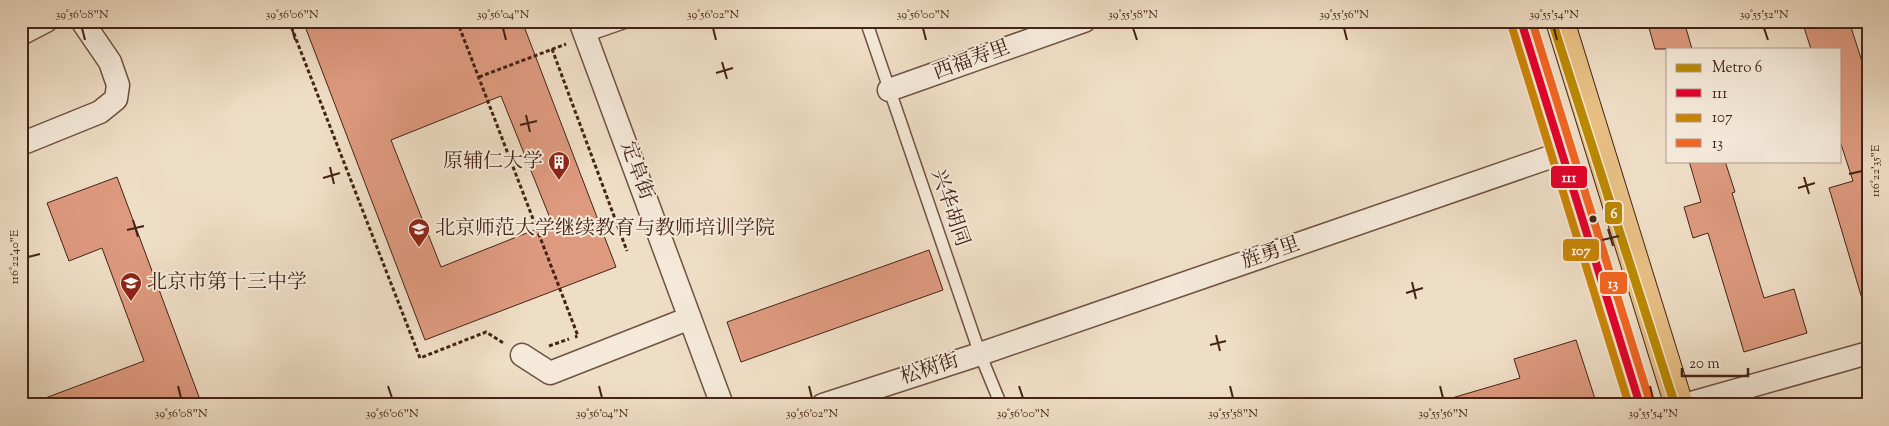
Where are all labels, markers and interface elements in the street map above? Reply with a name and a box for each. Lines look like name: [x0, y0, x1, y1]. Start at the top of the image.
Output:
text: 39°56'08"N: [55, 6, 109, 24]
text: 39°56'06"N: [265, 6, 319, 24]
text: 39°56'04"N: [477, 6, 530, 24]
text: 39°56'02"N: [687, 6, 740, 24]
text: 39°56'00"N: [896, 6, 950, 24]
text: 39°55'58"N: [1108, 6, 1158, 24]
text: 39°55'56"N: [1319, 6, 1369, 24]
text: 39°55'54"N: [1529, 6, 1579, 24]
text: 39°55'52"N: [1739, 6, 1789, 24]
street label: 西福寿里: [929, 34, 1015, 88]
legend: [1666, 48, 1842, 162]
text: Metro 6: [1712, 58, 1762, 79]
text: 111: [1712, 84, 1727, 105]
text: 107: [1712, 108, 1733, 129]
text: 13: [1712, 134, 1723, 155]
street label: 定阜街: [612, 138, 660, 204]
text: 116°22'35"E: [1867, 144, 1885, 197]
place label: 原辅仁大学: [443, 148, 543, 177]
building icon: 原辅仁大学: [547, 150, 571, 181]
street label: 兴华胡同: [922, 165, 976, 251]
line badge: 111: [1550, 165, 1588, 189]
text: 111: [1562, 169, 1576, 189]
line badge: 6: [1604, 201, 1623, 225]
text: 6: [1611, 205, 1618, 225]
unlabelled marker: [1588, 214, 1598, 224]
place label: 北京师范大学继续教育与教师培训学院: [435, 215, 775, 244]
school or university icon: 北京师范大学继续教育与教师培训学院: [407, 217, 431, 248]
text: 116°22'40"E: [6, 229, 24, 284]
street label: 旌勇里: [1238, 231, 1304, 277]
line badge: 107: [1562, 238, 1600, 262]
text: 107: [1571, 242, 1592, 262]
place label: 北京市第十三中学: [147, 269, 307, 298]
school or university icon: 北京市第十三中学: [119, 271, 143, 302]
line badge: 13: [1599, 271, 1628, 295]
text: 13: [1608, 275, 1619, 295]
scale bar: [1682, 346, 1748, 378]
street label: 松树街: [897, 347, 963, 393]
text: 20 m: [1689, 354, 1720, 375]
text: 39°56'08"N: [154, 405, 208, 423]
text: 39°56'06"N: [365, 405, 419, 423]
text: 39°56'04"N: [576, 405, 629, 423]
text: 39°56'02"N: [786, 405, 839, 423]
text: 39°56'00"N: [996, 405, 1050, 423]
text: 39°55'58"N: [1208, 405, 1258, 423]
text: 39°55'56"N: [1418, 405, 1468, 423]
text: 39°55'54"N: [1628, 405, 1678, 423]

